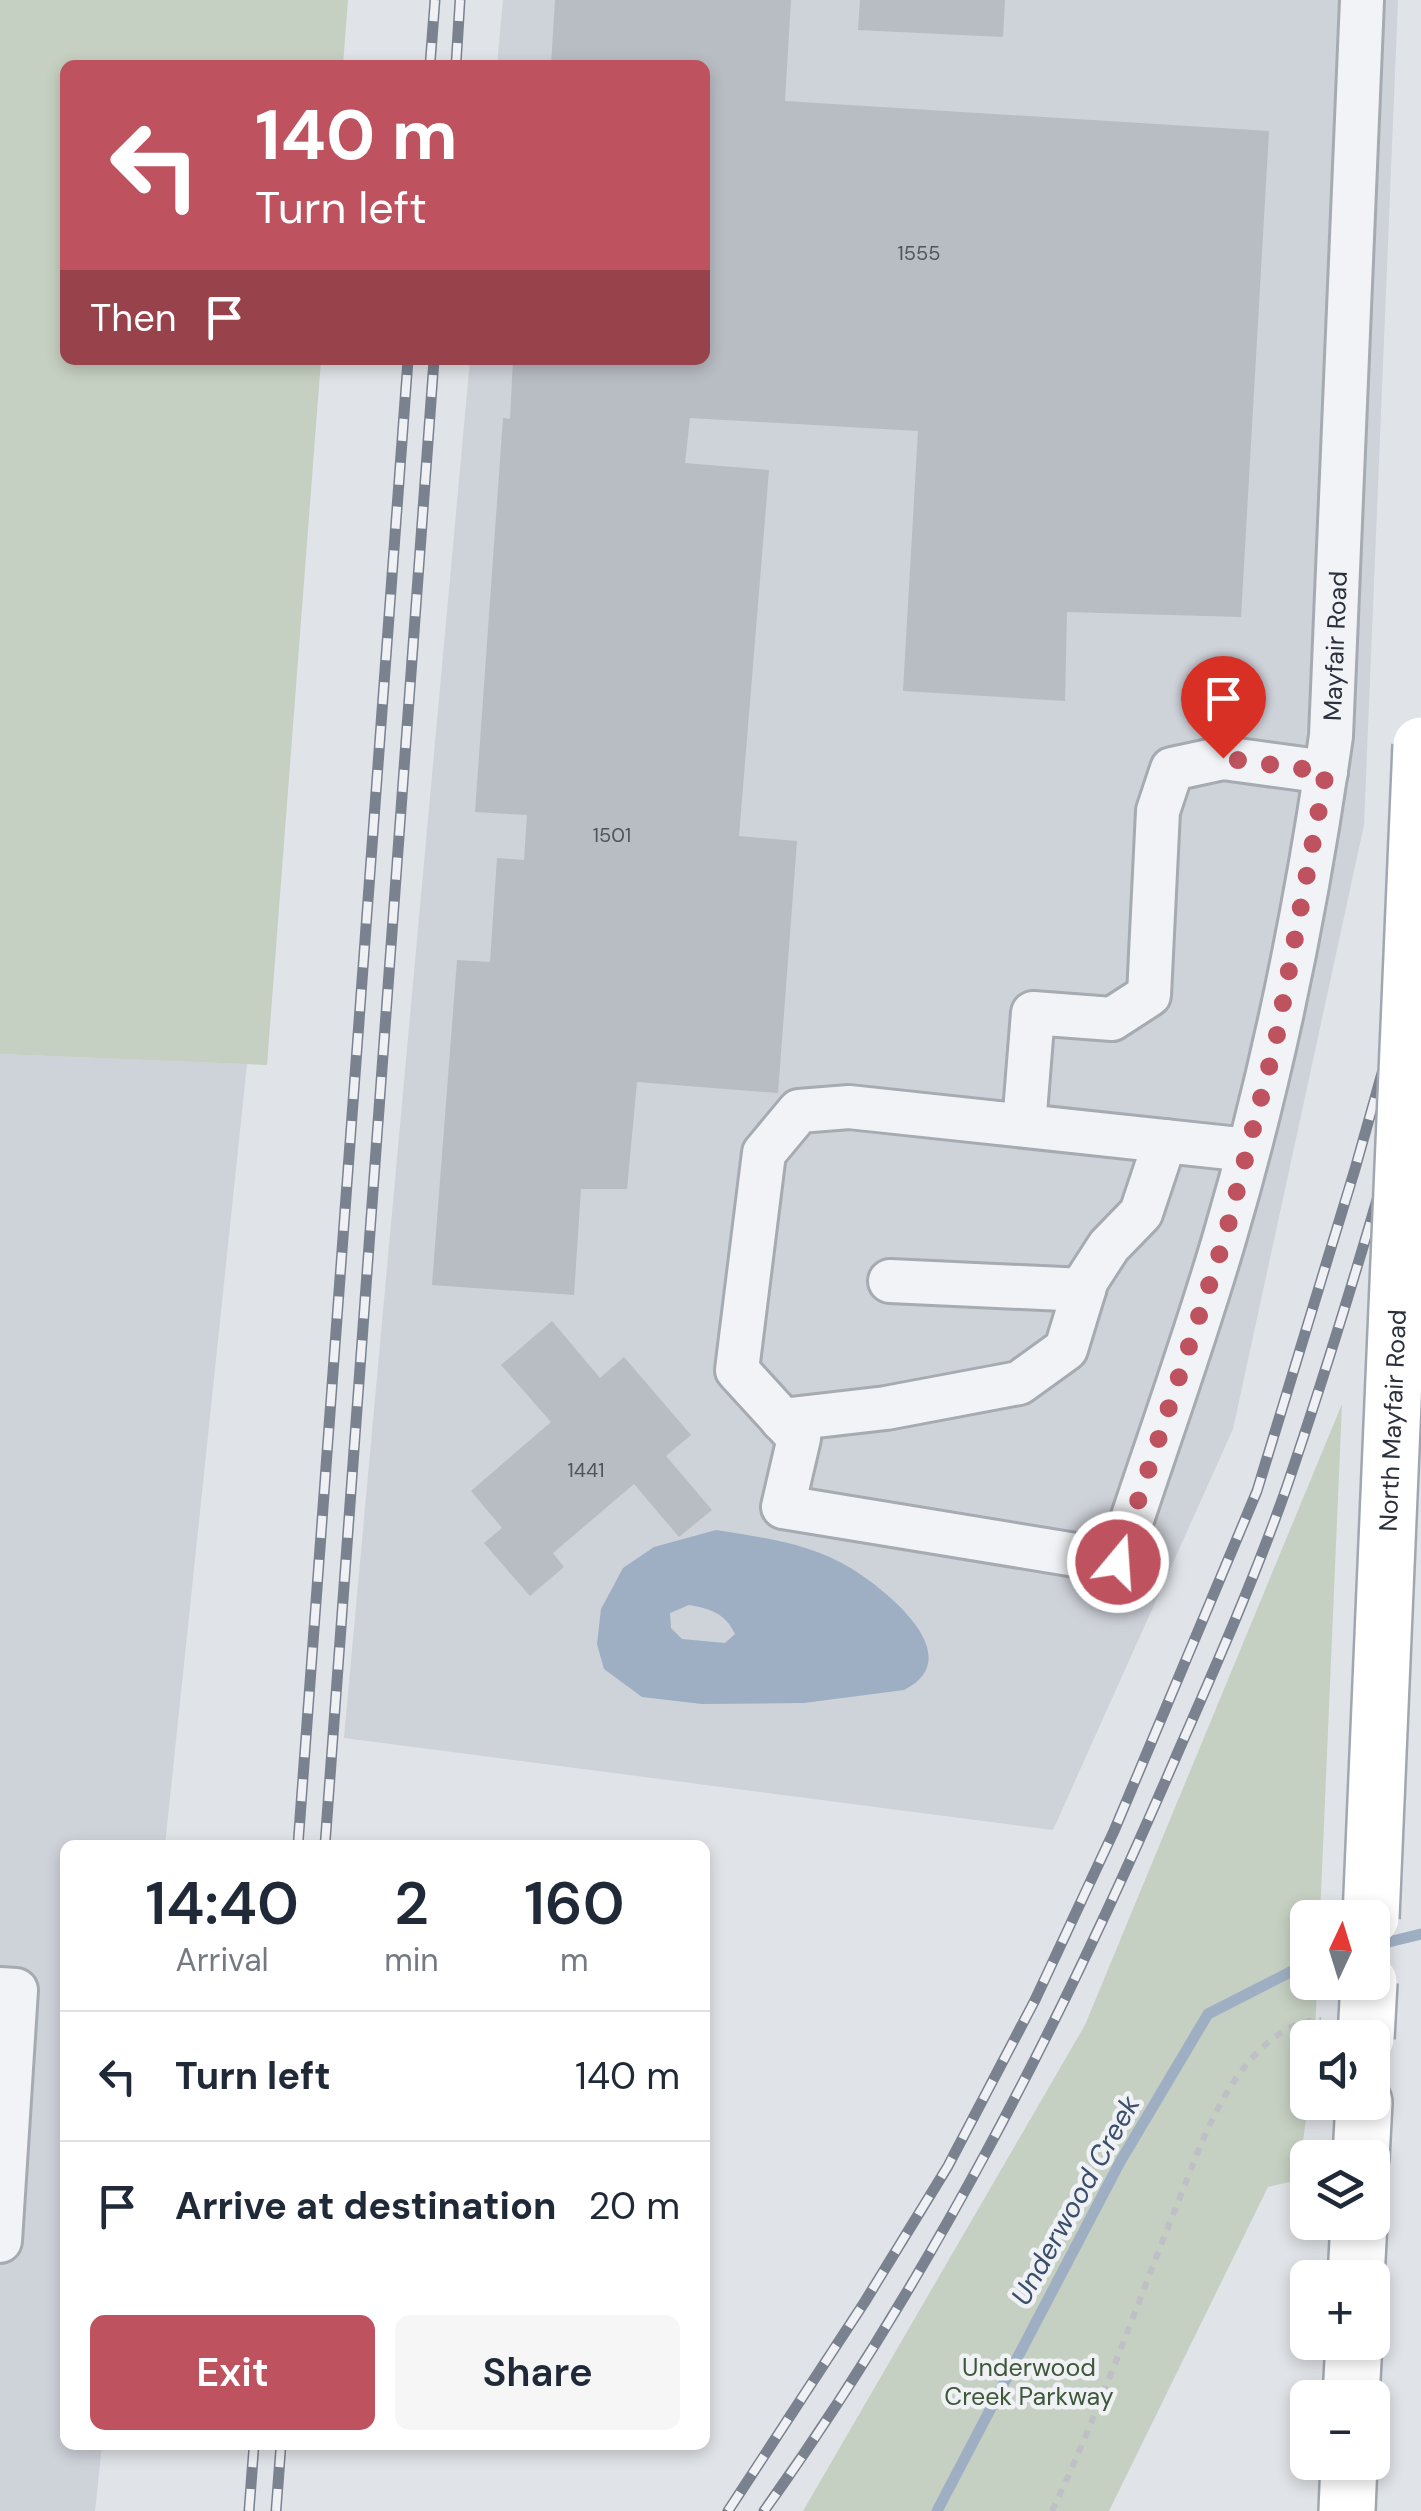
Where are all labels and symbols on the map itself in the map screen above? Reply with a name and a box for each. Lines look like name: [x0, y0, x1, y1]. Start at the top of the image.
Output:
house number: 1555: [898, 240, 940, 266]
street label: Mayfair Road: [1316, 570, 1355, 722]
pin: [1181, 656, 1266, 759]
house number: 1501: [593, 822, 631, 848]
street label: North Mayfair Road: [1371, 1309, 1414, 1532]
house number: 1441: [568, 1457, 604, 1483]
position arrow: [1066, 1510, 1170, 1614]
north arrow: [1290, 1900, 1390, 2000]
water label: Underwood Creek: [1002, 2088, 1149, 2312]
park label: Underwood Creek Parkway: [944, 2351, 1114, 2413]

